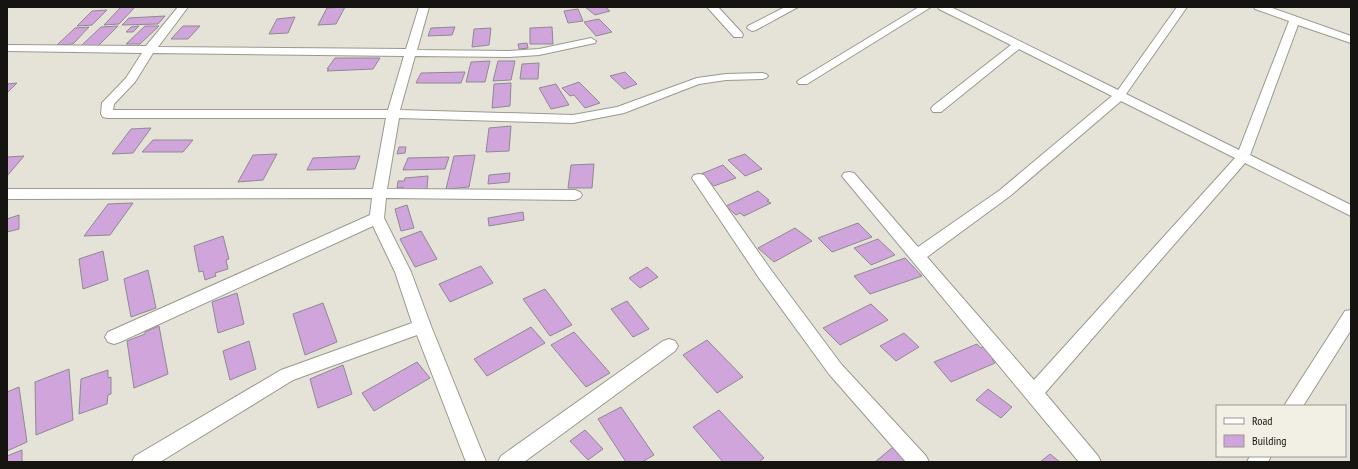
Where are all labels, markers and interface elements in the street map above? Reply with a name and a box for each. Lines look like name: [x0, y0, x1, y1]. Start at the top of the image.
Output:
legend: [1216, 405, 1346, 457]
text: Road: [1252, 413, 1272, 428]
text: Building: [1252, 433, 1287, 448]

